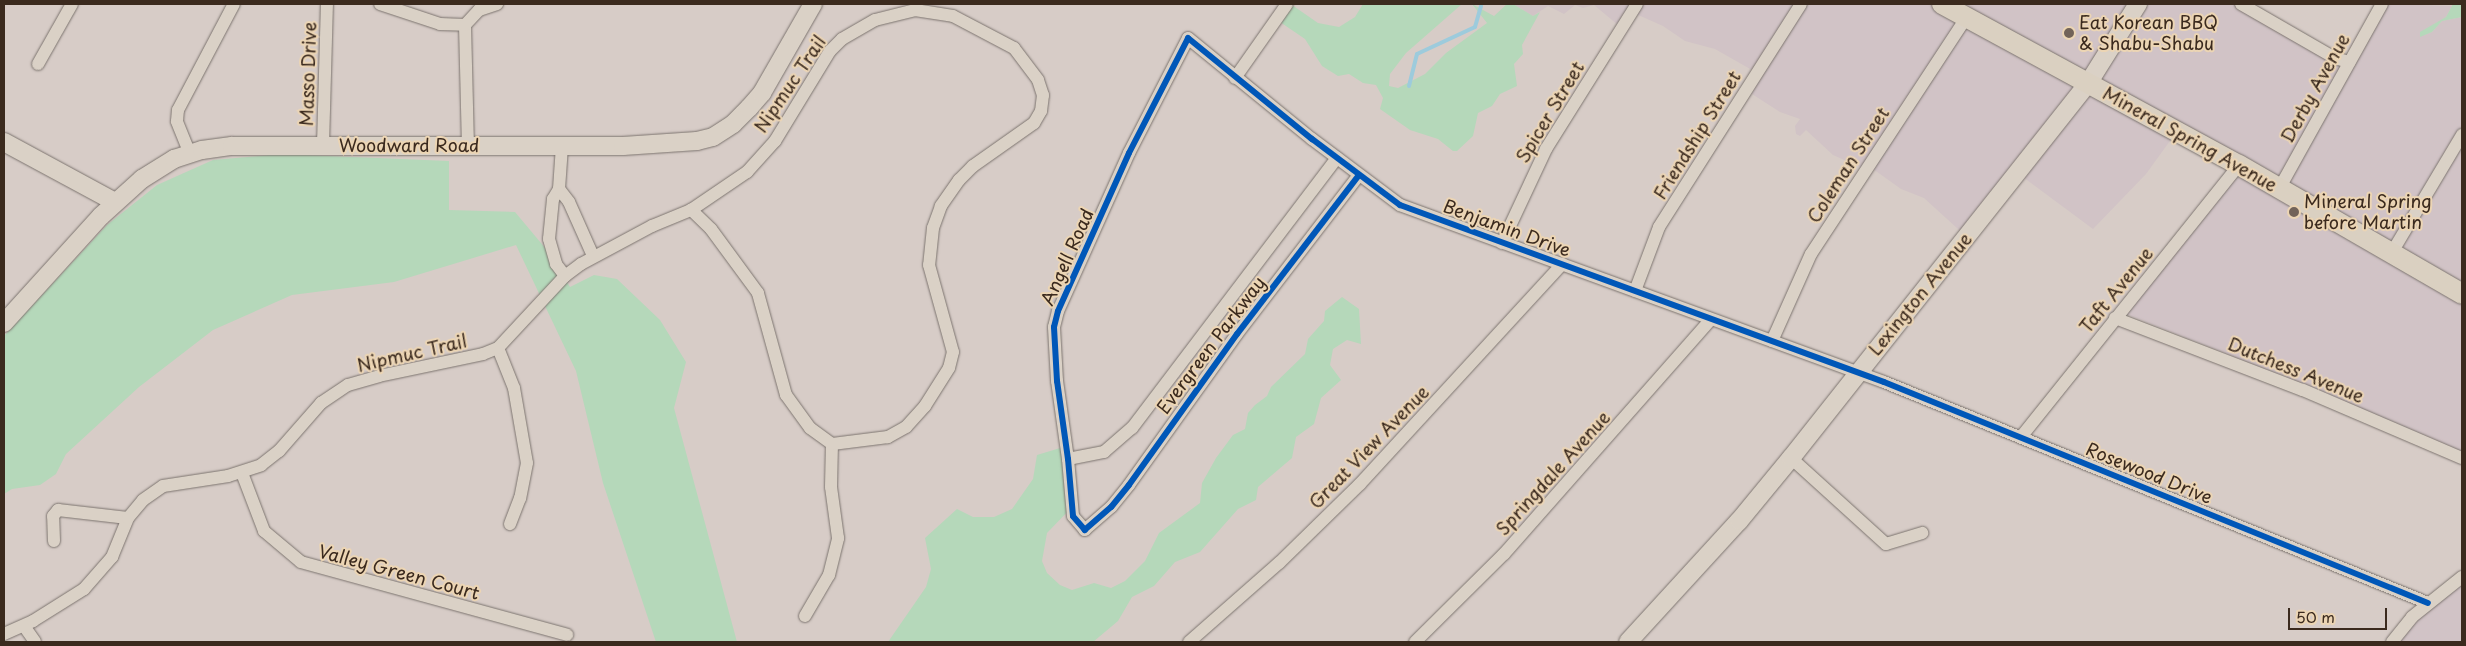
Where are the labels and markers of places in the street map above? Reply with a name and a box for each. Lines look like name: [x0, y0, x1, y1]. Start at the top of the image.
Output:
place label: Eat Korean BBQ & Shabu-Shabu: [2079, 12, 2219, 54]
marker: Eat Korean BBQ & Shabu-Shabu: [2063, 27, 2075, 39]
place label: Mineral Spring before Martin: [2304, 191, 2433, 233]
marker: Mineral Spring before Martin: [2288, 206, 2300, 218]

